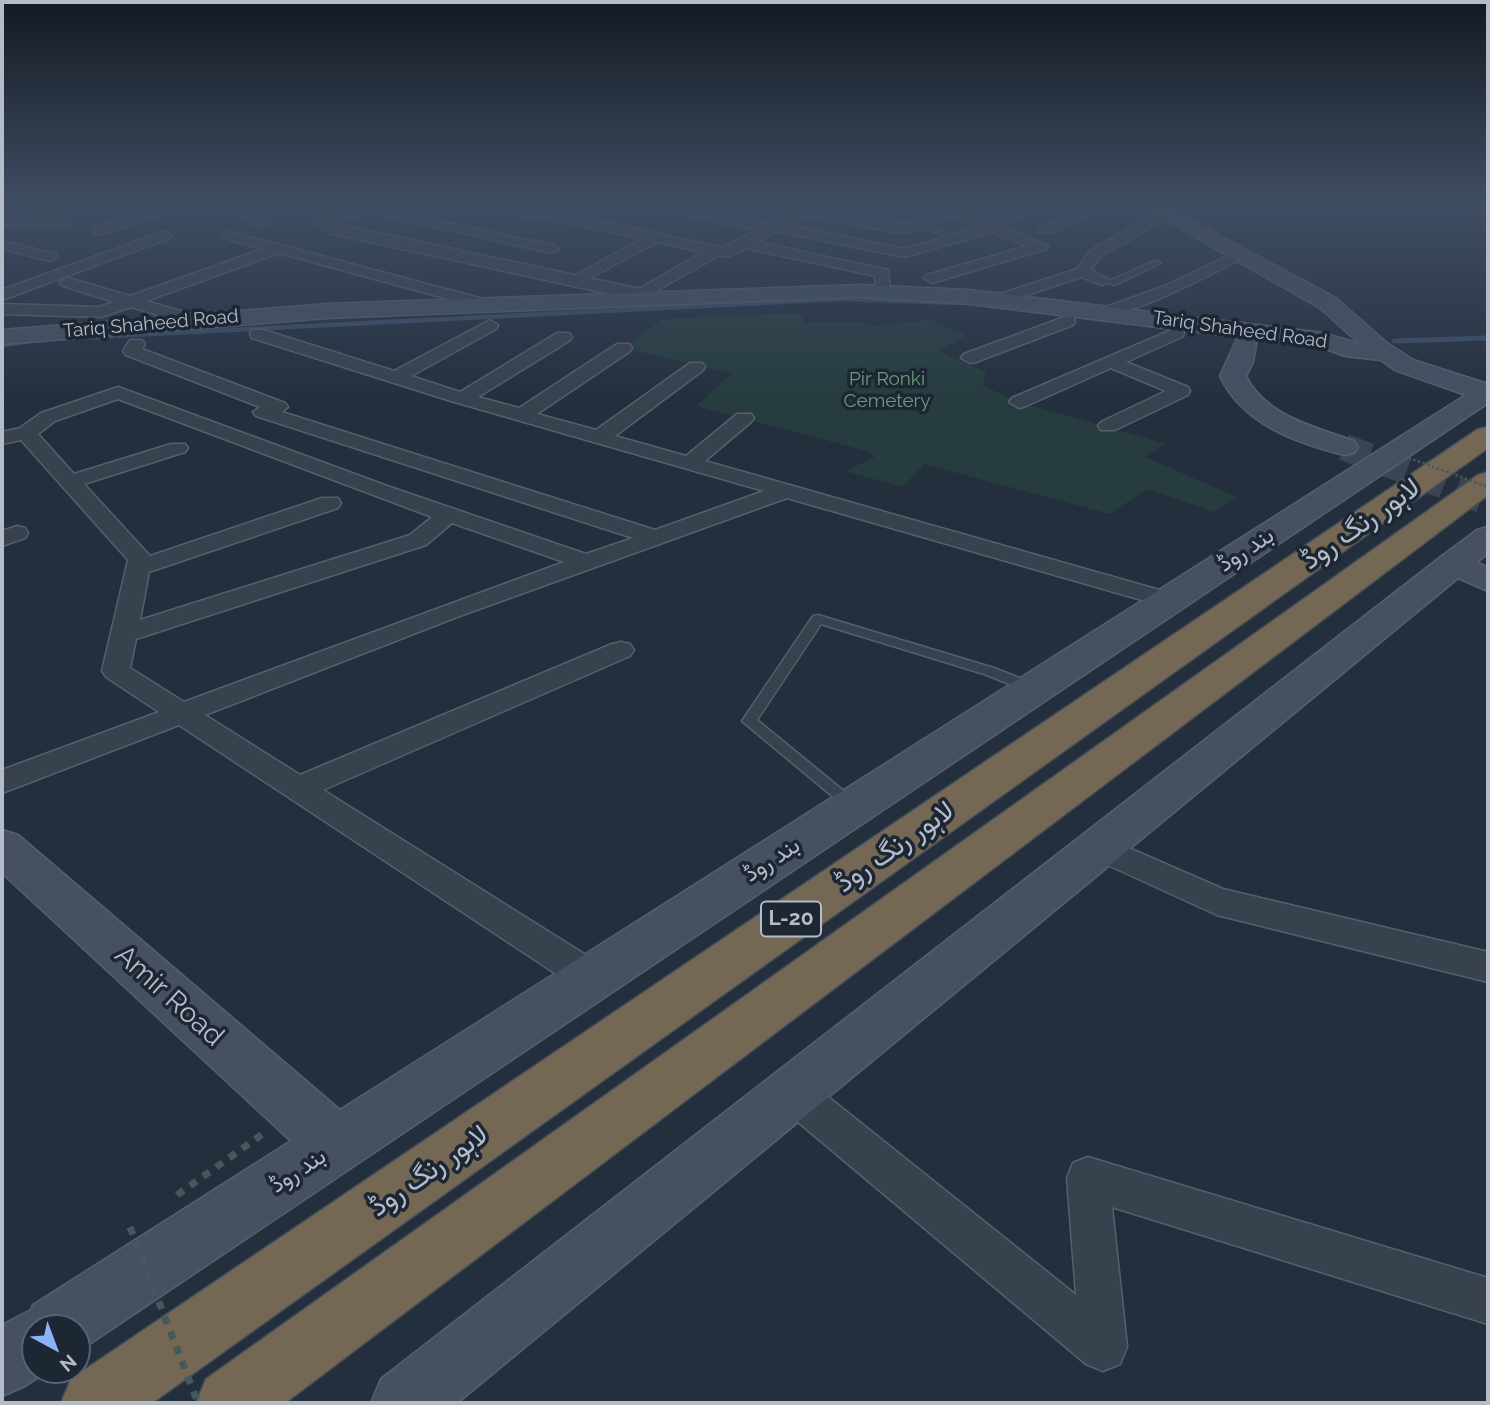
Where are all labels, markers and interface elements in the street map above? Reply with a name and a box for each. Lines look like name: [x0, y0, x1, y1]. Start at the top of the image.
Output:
street label: Tariq Shaheed Road: [62, 305, 240, 343]
street label: Tariq Shaheed Road: [1151, 306, 1329, 354]
park label: Pir Ronki Cemetery: [843, 368, 931, 412]
street label: لاہور رنگ روڈ: [1295, 471, 1427, 577]
street label: بند روڈ: [1213, 522, 1279, 578]
street label: لاہور رنگ روڈ: [829, 794, 961, 900]
street label: بند روڈ: [739, 832, 805, 888]
road number: L-20: [761, 902, 821, 936]
street label: Amir Road: [108, 938, 230, 1054]
street label: لاہور رنگ روڈ: [363, 1118, 495, 1224]
street label: بند روڈ: [265, 1143, 331, 1199]
north arrow: [21, 1314, 91, 1384]
text: N: [56, 1350, 81, 1376]

